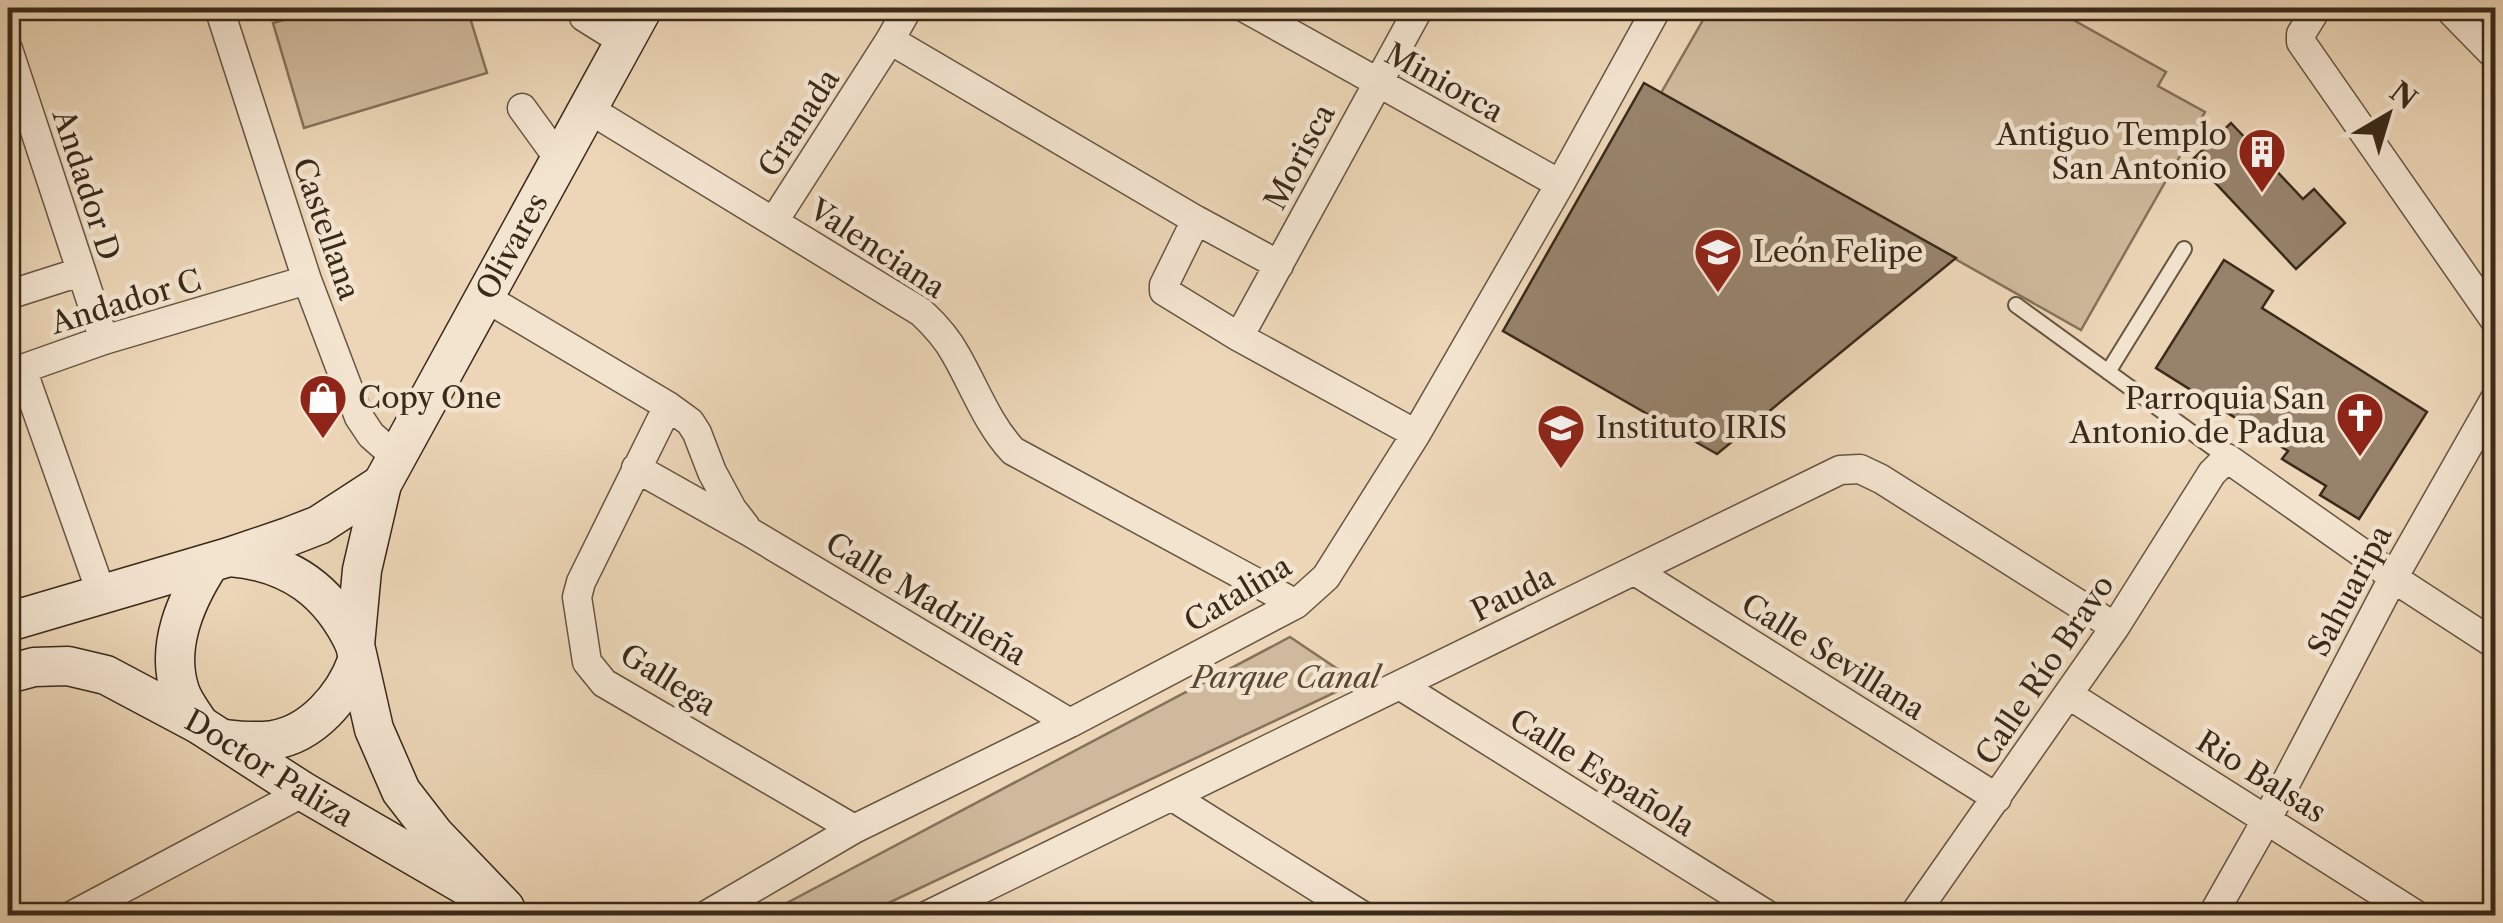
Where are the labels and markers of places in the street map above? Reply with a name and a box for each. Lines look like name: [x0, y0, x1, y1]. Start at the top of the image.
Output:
place label: Antiguo Templo San Antonio: [1995, 116, 2227, 187]
building icon: Antiguo Templo San Antonio: [2236, 126, 2288, 194]
school or university icon: León Felipe: [1692, 226, 1744, 294]
place label: León Felipe: [1753, 233, 1923, 270]
shop icon: Copy One: [297, 372, 349, 440]
place label: Copy One: [358, 379, 502, 416]
place label: Parroquia San Antonio de Padua: [2069, 380, 2325, 451]
church icon: Parroquia San Antonio de Padua: [2334, 390, 2386, 458]
school or university icon: Instituto IRIS: [1535, 402, 1587, 470]
place label: Instituto IRIS: [1596, 409, 1787, 446]

